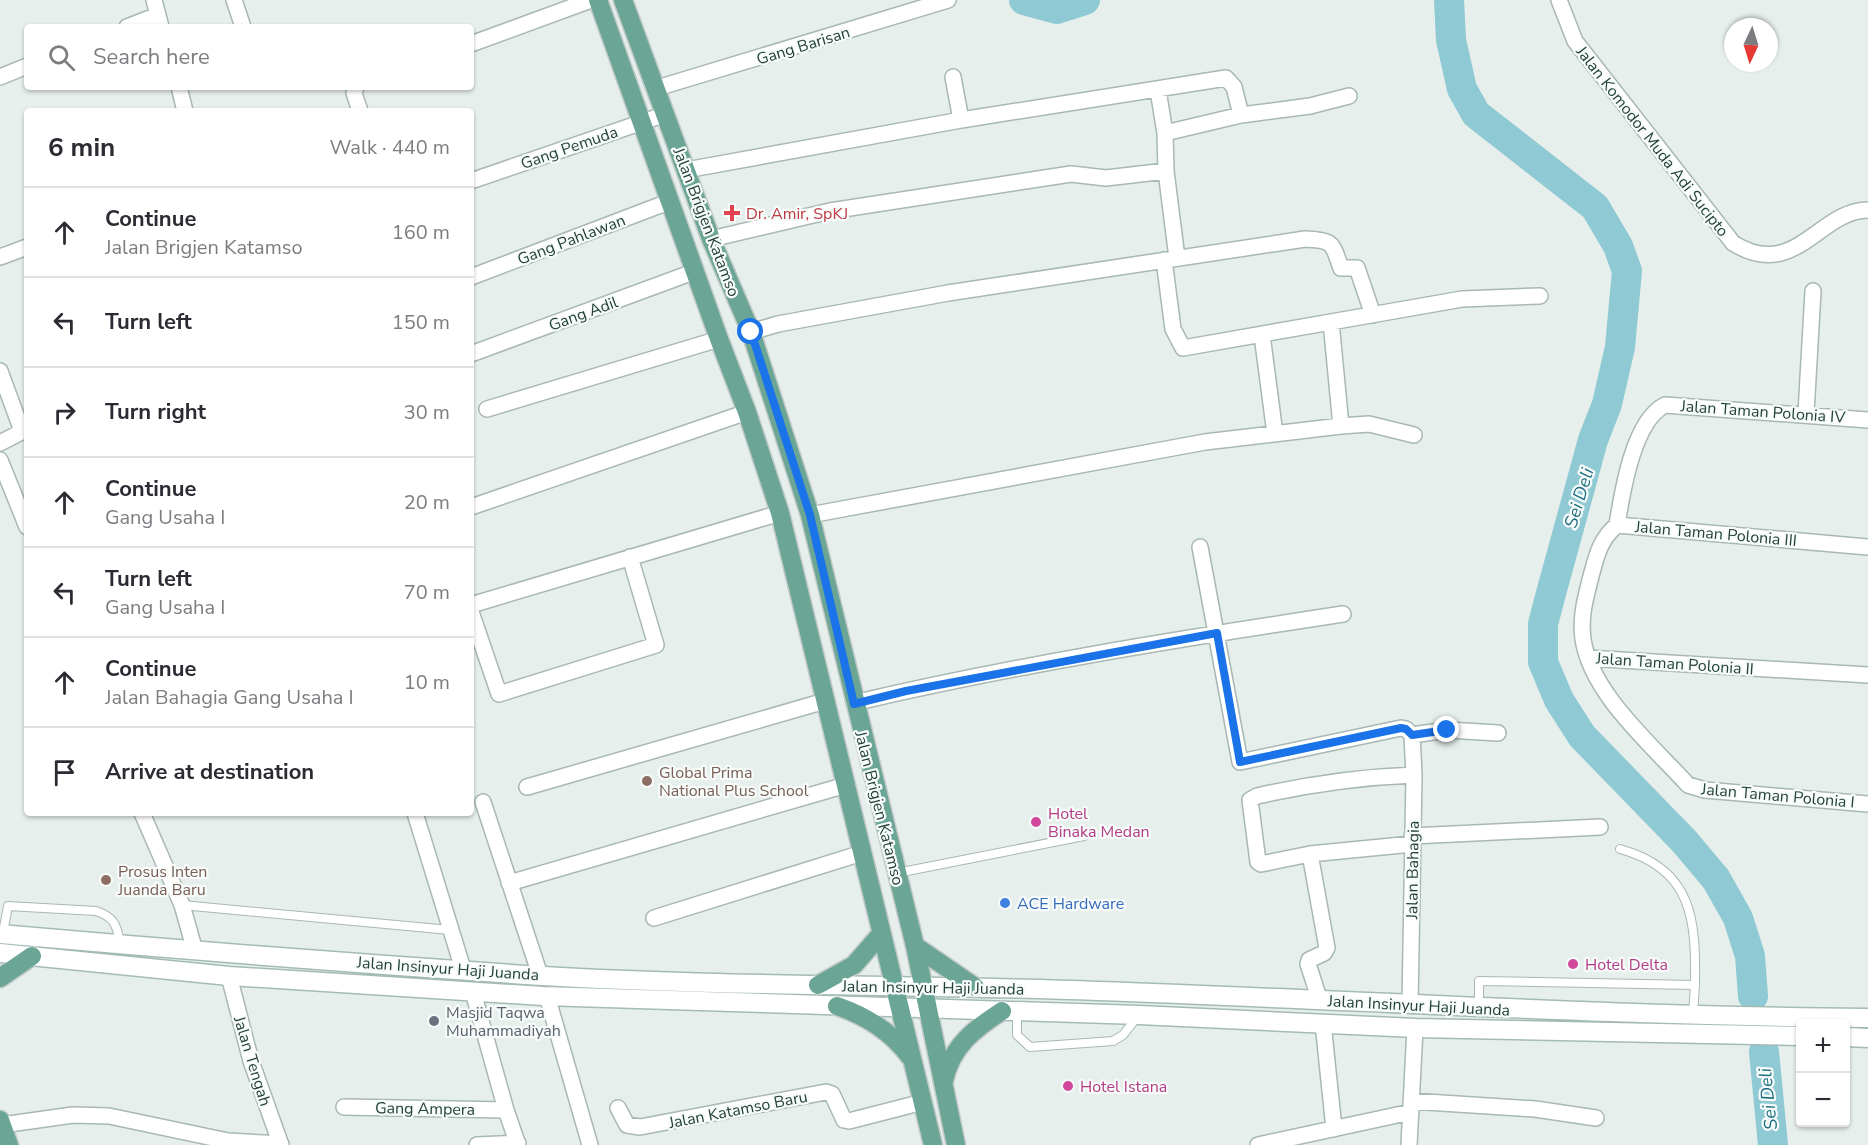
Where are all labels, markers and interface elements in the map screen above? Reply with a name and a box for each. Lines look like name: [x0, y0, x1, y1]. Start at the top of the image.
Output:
north arrow: [1724, 18, 1778, 72]
street label: Gang Barisan: [754, 21, 853, 71]
search box: [24, 24, 474, 90]
icon: search: [45, 41, 78, 74]
street label: Jalan Komodor Muda Adi Sucipto: [1570, 41, 1734, 242]
text: Search here: [93, 42, 210, 72]
street label: Gang Pemuda: [518, 121, 621, 175]
text: 6 min: [48, 130, 115, 165]
text: Walk · 440 m: [330, 134, 450, 161]
street label: Jalan Brigjen Katamso: [667, 144, 745, 300]
place label: Dr. Amir, SpKJ: [746, 203, 848, 225]
text: Continue: [105, 204, 196, 234]
marker: Dr. Amir, SpKJ: [723, 204, 741, 222]
street label: Gang Pahlawan: [514, 209, 629, 271]
icon: ahead: [48, 216, 81, 249]
text: 160 m: [392, 219, 450, 246]
text: Jalan Brigjen Katamso: [105, 234, 303, 261]
street label: Gang Adil: [546, 291, 621, 337]
icon: left: [48, 306, 81, 339]
text: Turn left: [105, 307, 192, 337]
text: 150 m: [392, 309, 450, 336]
route start: [737, 318, 763, 344]
street label: Jalan Taman Polonia IV: [1679, 395, 1847, 429]
icon: right: [48, 396, 81, 429]
text: Turn right: [105, 397, 206, 427]
text: 30 m: [404, 399, 450, 426]
water label: Sei Deli: [1558, 464, 1600, 531]
text: Continue: [105, 474, 196, 504]
icon: ahead: [48, 486, 81, 519]
text: 20 m: [404, 489, 450, 516]
text: Gang Usaha I: [105, 504, 225, 531]
street label: Jalan Taman Polonia III: [1633, 516, 1798, 552]
text: Turn left: [105, 564, 192, 594]
icon: left: [48, 576, 81, 609]
text: 70 m: [404, 579, 450, 606]
text: Gang Usaha I: [105, 594, 225, 621]
street label: Jalan Taman Polonia II: [1594, 647, 1755, 680]
text: Continue: [105, 654, 196, 684]
icon: ahead: [48, 666, 81, 699]
text: 10 m: [404, 669, 450, 696]
text: Jalan Bahagia Gang Usaha I: [105, 684, 354, 711]
route end: [1433, 716, 1459, 742]
street label: Jalan Brigjen Katamso: [849, 728, 909, 888]
icon: arrive: [48, 756, 81, 789]
text: Arrive at destination: [105, 757, 314, 787]
place label: Global Prima National Plus School: [659, 762, 809, 802]
marker: Global Prima National Plus School: [640, 774, 654, 788]
street label: Jalan Taman Polonia I: [1699, 778, 1856, 814]
place label: Hotel Binaka Medan: [1048, 803, 1150, 843]
marker: Hotel Binaka Medan: [1029, 815, 1043, 829]
street label: Jalan Bahagia: [1401, 821, 1425, 920]
place label: Prosus Inten Juanda Baru: [117, 861, 207, 901]
marker: Prosus Inten Juanda Baru: [99, 873, 113, 887]
place label: ACE Hardware: [1017, 893, 1124, 915]
marker: ACE Hardware: [998, 896, 1012, 910]
street label: Jalan Insinyur Haji Juanda: [355, 952, 540, 986]
place label: Hotel Delta: [1585, 954, 1668, 976]
marker: Hotel Delta: [1566, 957, 1580, 971]
street label: Jalan Insinyur Haji Juanda: [841, 975, 1024, 1001]
street label: Jalan Insinyur Haji Juanda: [1326, 990, 1511, 1022]
place label: Masjid Taqwa Muhammadiyah: [446, 1002, 561, 1042]
street label: Jalan Tengah: [228, 1013, 276, 1109]
marker: Masjid Taqwa Muhammadiyah: [427, 1014, 441, 1028]
map controls: [1796, 1019, 1850, 1127]
button: +: [1796, 1019, 1850, 1073]
water label: Sei Deli: [1753, 1066, 1783, 1131]
button: −: [1796, 1073, 1850, 1127]
place label: Hotel Istana: [1080, 1076, 1167, 1098]
marker: Hotel Istana: [1061, 1079, 1075, 1093]
street label: Jalan Katamso Baru: [666, 1086, 810, 1134]
street label: Gang Ampera: [375, 1097, 475, 1121]

